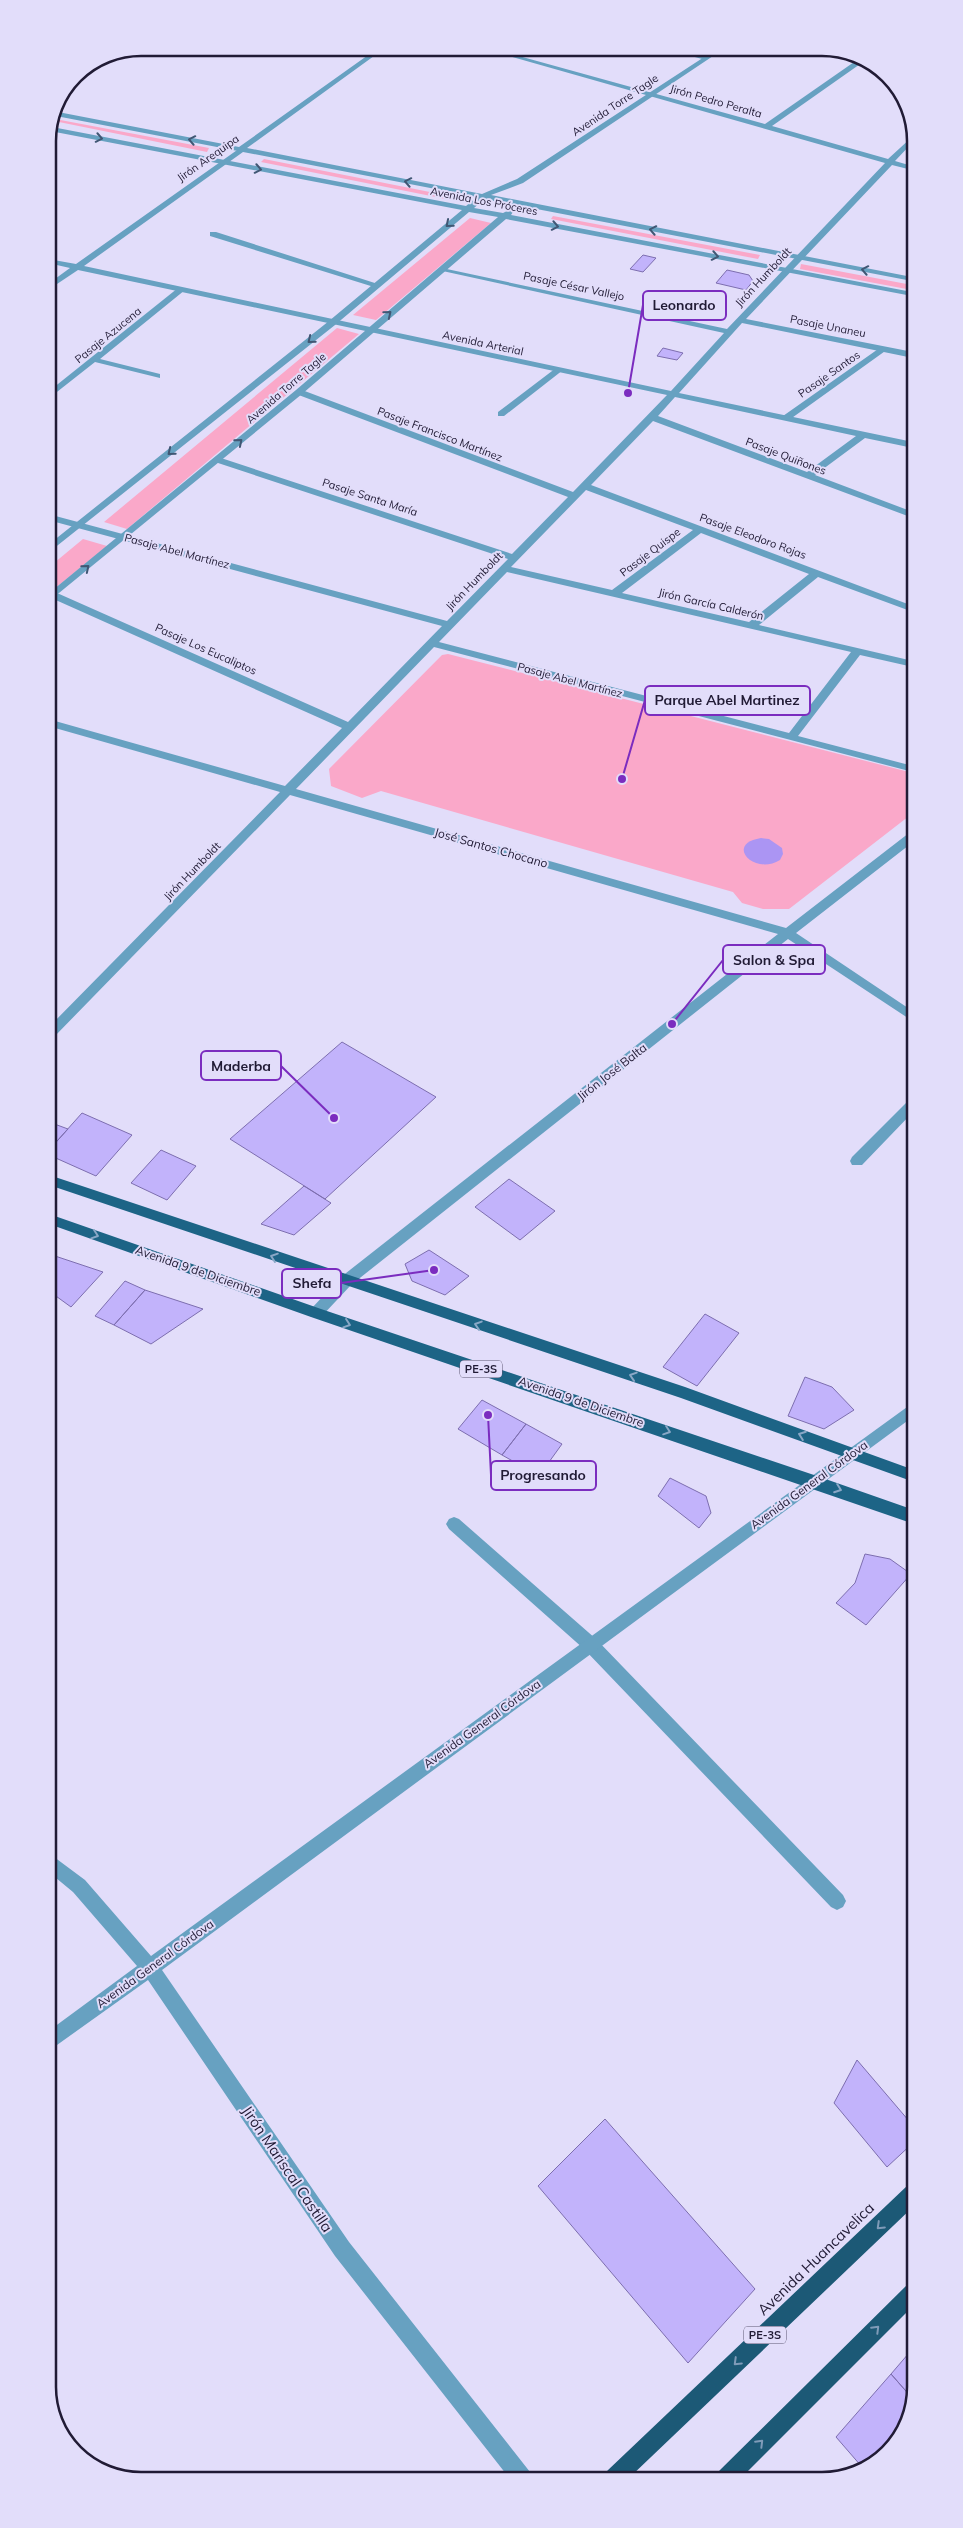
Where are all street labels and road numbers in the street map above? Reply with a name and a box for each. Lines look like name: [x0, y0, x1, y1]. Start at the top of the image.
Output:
street label: Avenida Torre Tagle: [569, 71, 661, 139]
street label: Jirón Pedro Peralta: [668, 81, 764, 121]
street label: Jirón Arequipa: [174, 131, 242, 185]
street label: Avenida Los Próceres: [429, 184, 539, 218]
street label: Jirón Humboldt: [732, 244, 794, 310]
street label: Pasaje César Vallejo: [522, 268, 626, 304]
street label: Pasaje Azucena: [72, 304, 144, 366]
street label: Pasaje Unaneu: [789, 312, 867, 340]
street label: Avenida Arterial: [441, 328, 525, 358]
street label: Pasaje Santos: [795, 347, 863, 401]
street label: Avenida Torre Tagle: [243, 350, 329, 426]
street label: Pasaje Francisco Martínez: [375, 404, 505, 464]
street label: Pasaje Quiñones: [744, 434, 828, 478]
street label: Pasaje Santa María: [321, 475, 419, 519]
street label: Pasaje Eleodoro Rojas: [698, 510, 808, 562]
street label: Pasaje Quispe: [617, 525, 683, 579]
street label: Pasaje Abel Martínez: [123, 530, 231, 572]
street label: Jirón Humboldt: [443, 549, 506, 613]
street label: Jirón García Calderón: [657, 585, 765, 623]
street label: Pasaje Los Eucaliptos: [153, 620, 259, 678]
street label: Pasaje Abel Martínez: [516, 659, 624, 701]
street label: José Santos Chocano: [433, 824, 550, 871]
street label: Jirón Humboldt: [161, 839, 224, 903]
street label: Jirón José Balta: [574, 1040, 649, 1103]
street label: Avenida 9 de Diciembre: [133, 1242, 263, 1299]
road number: PE-3S: [460, 1360, 502, 1378]
street label: Avenida 9 de Diciembre: [516, 1373, 646, 1430]
street label: Avenida General Córdova: [747, 1437, 870, 1532]
street label: Avenida General Córdova: [420, 1676, 543, 1771]
street label: Avenida General Córdova: [93, 1916, 216, 2011]
street label: Jirón Mariscal Castilla: [238, 2102, 337, 2236]
street label: Avenida Huancavelica: [753, 2198, 878, 2319]
road number: PE-3S: [744, 2326, 786, 2344]

